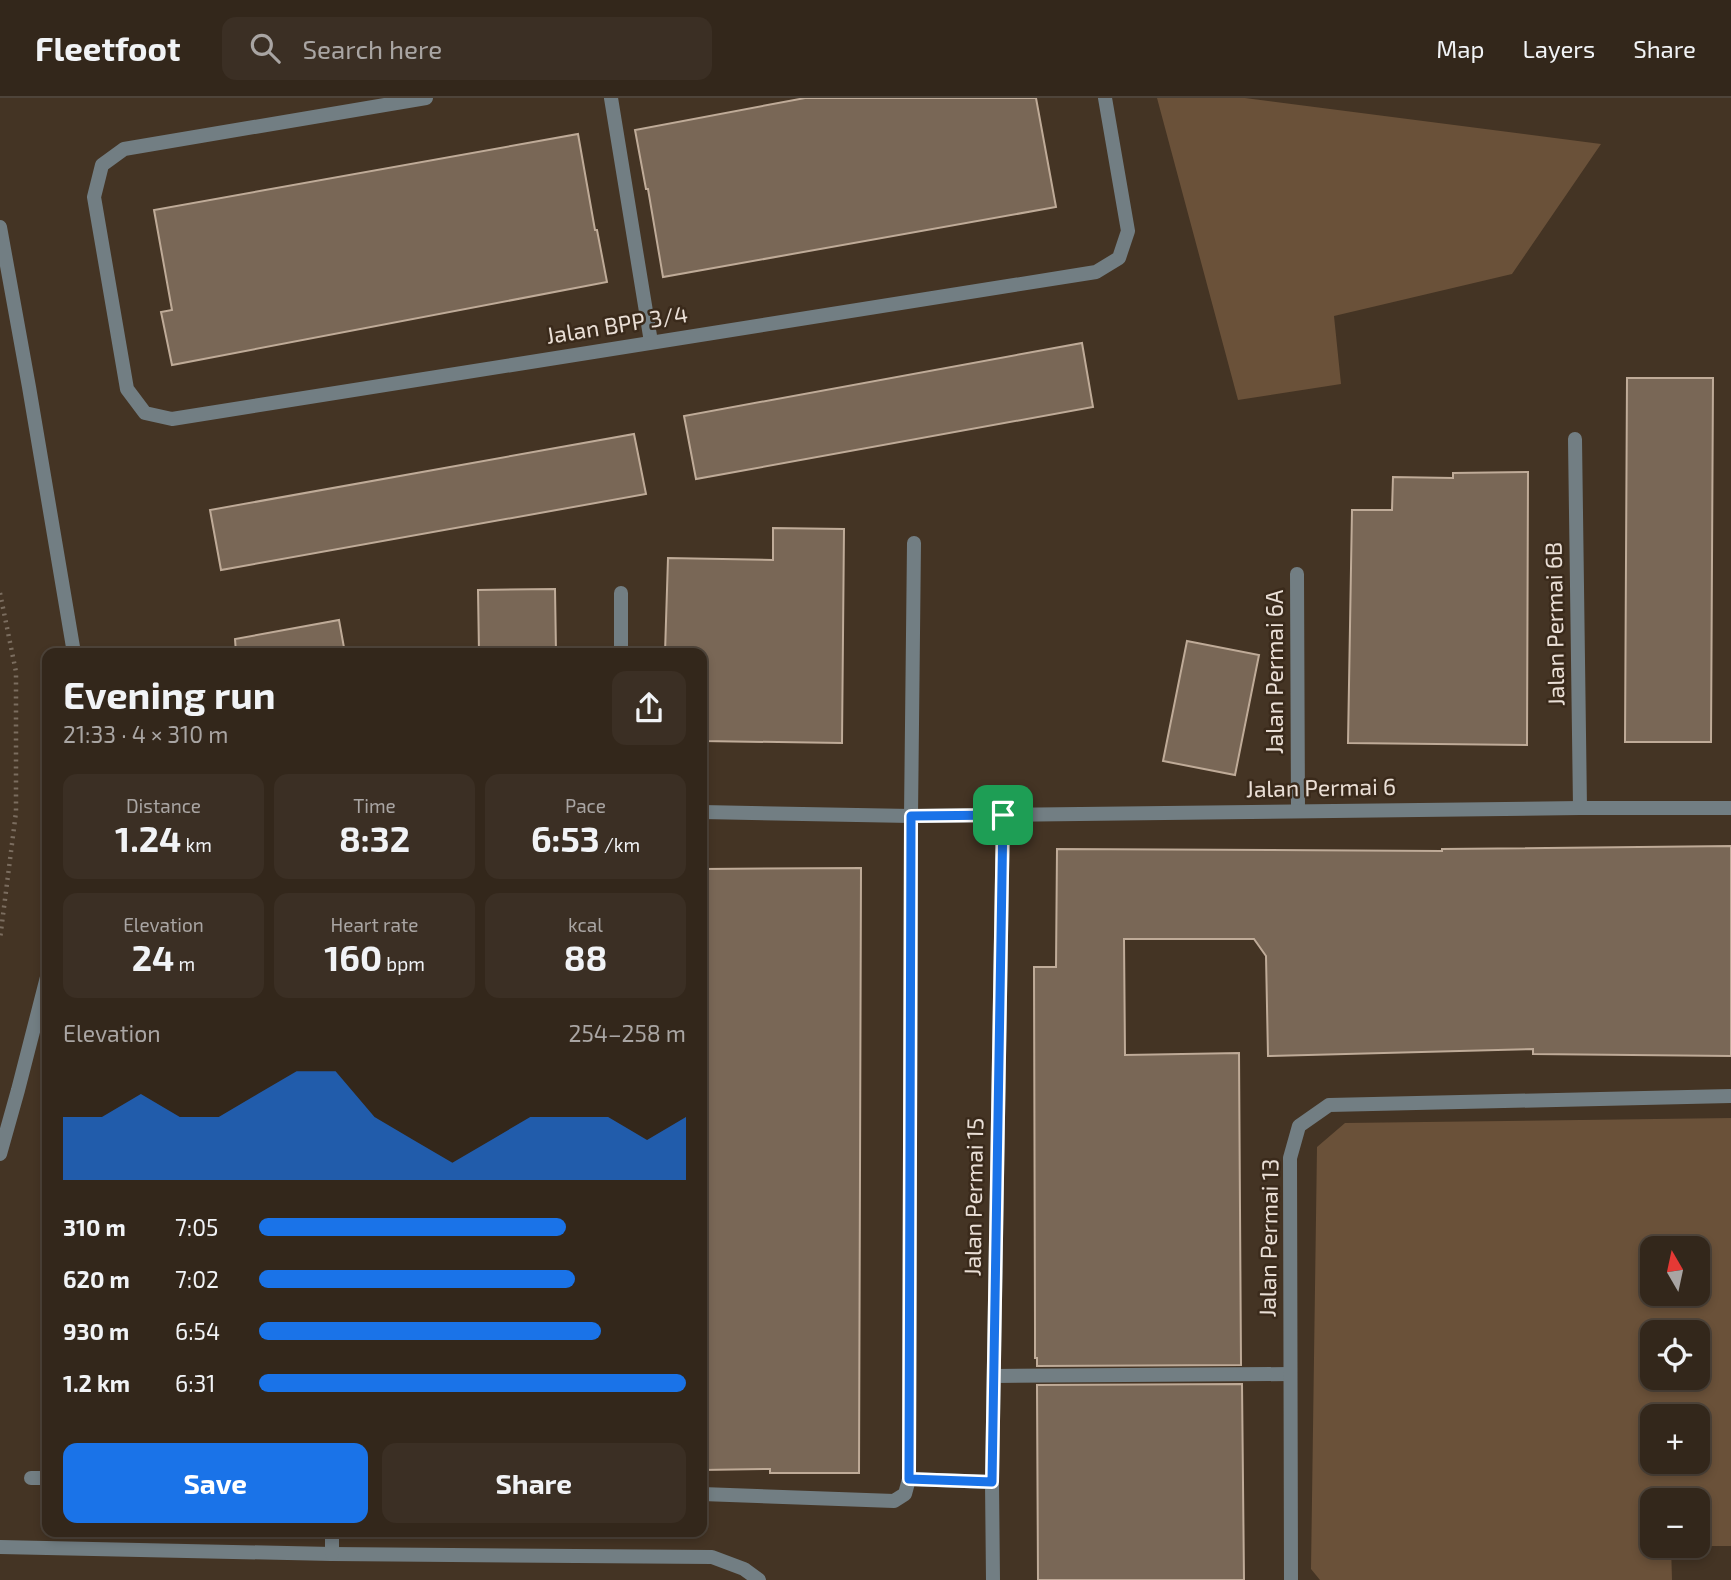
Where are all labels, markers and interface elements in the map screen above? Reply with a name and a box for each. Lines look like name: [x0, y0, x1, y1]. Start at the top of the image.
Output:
search box: [222, 17, 712, 80]
text: Fleetfoot: [35, 28, 180, 68]
icon: search: [246, 29, 284, 67]
text: Search here: [302, 33, 442, 64]
text: Map: [1436, 34, 1484, 63]
text: Layers: [1522, 34, 1595, 63]
text: Share: [1633, 34, 1696, 63]
street label: Jalan BPP 3/4: [544, 299, 690, 349]
street label: Jalan Permai 6B: [1539, 542, 1569, 706]
street label: Jalan Permai 6A: [1260, 589, 1288, 754]
text: Evening run: [63, 671, 276, 717]
button: share: [612, 671, 686, 745]
text: 21:33 · 4 × 310 m: [63, 720, 228, 748]
street label: Jalan Permai 6: [1246, 772, 1396, 802]
pin: [973, 785, 1033, 845]
text: Distance: [126, 794, 201, 817]
text: Time: [353, 794, 396, 817]
text: Pace: [565, 794, 606, 817]
icon: arrive: [984, 796, 1022, 834]
text: 1.24: [115, 817, 181, 859]
text: 8:32: [339, 817, 410, 859]
text: 6:53: [531, 817, 600, 859]
text: km: [181, 833, 212, 856]
text: /km: [600, 833, 640, 856]
text: Elevation: [123, 913, 204, 936]
text: Heart rate: [331, 913, 418, 936]
text: kcal: [568, 913, 603, 936]
text: 24: [132, 936, 174, 978]
text: 160: [324, 936, 382, 978]
text: 88: [564, 936, 607, 978]
text: m: [174, 952, 195, 975]
text: bpm: [382, 952, 425, 975]
text: Elevation: [63, 1019, 161, 1047]
text: 254–258 m: [568, 1019, 686, 1047]
street label: Jalan Permai 15: [958, 1118, 988, 1276]
street label: Jalan Permai 13: [1253, 1158, 1283, 1318]
text: 310 m: [63, 1213, 126, 1241]
text: 7:05: [175, 1213, 218, 1241]
north arrow: [1640, 1236, 1710, 1306]
map controls: [1640, 1236, 1710, 1558]
text: 620 m: [63, 1265, 130, 1293]
text: 7:02: [175, 1265, 219, 1293]
text: 930 m: [63, 1317, 129, 1345]
text: 6:54: [175, 1317, 220, 1345]
button: locate: [1640, 1320, 1710, 1390]
text: 1.2 km: [63, 1369, 130, 1397]
text: 6:31: [175, 1369, 216, 1397]
button: +: [1640, 1404, 1710, 1474]
button: Save: [63, 1443, 368, 1523]
button: Share: [382, 1443, 686, 1523]
button: −: [1640, 1488, 1710, 1558]

